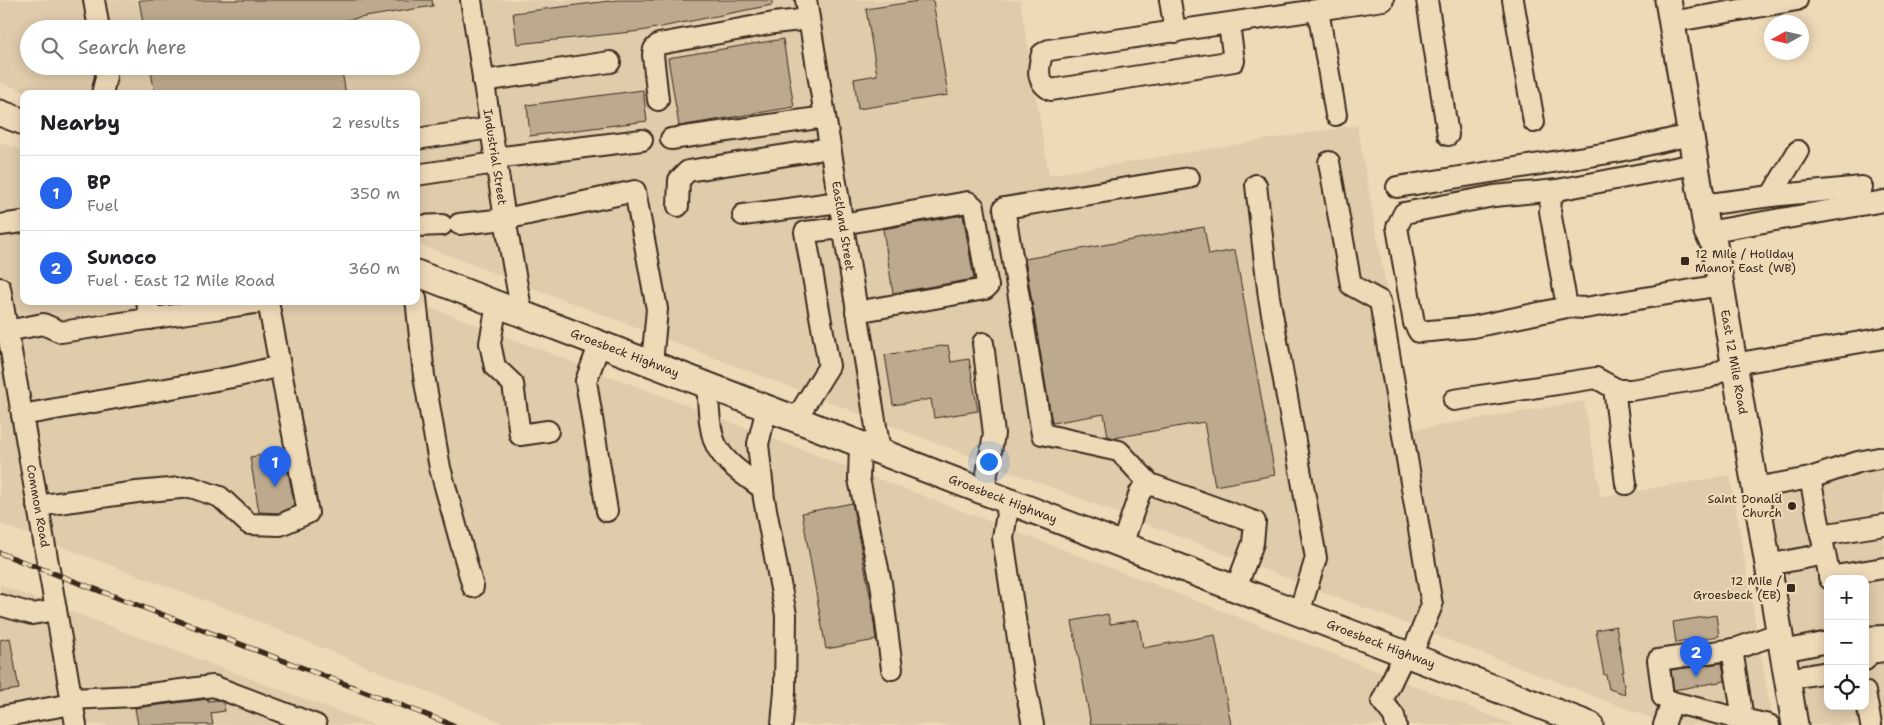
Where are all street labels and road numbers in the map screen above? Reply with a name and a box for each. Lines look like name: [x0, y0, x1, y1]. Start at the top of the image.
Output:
street label: Industrial Street: [479, 108, 511, 206]
street label: Eastland Street: [828, 180, 858, 272]
street label: East 12 Mile Road: [1717, 308, 1751, 416]
street label: Groesbeck Highway: [568, 325, 682, 381]
street label: Common Road: [23, 463, 53, 549]
street label: Groesbeck Highway: [946, 471, 1060, 527]
street label: Groesbeck Highway: [1324, 616, 1438, 672]

